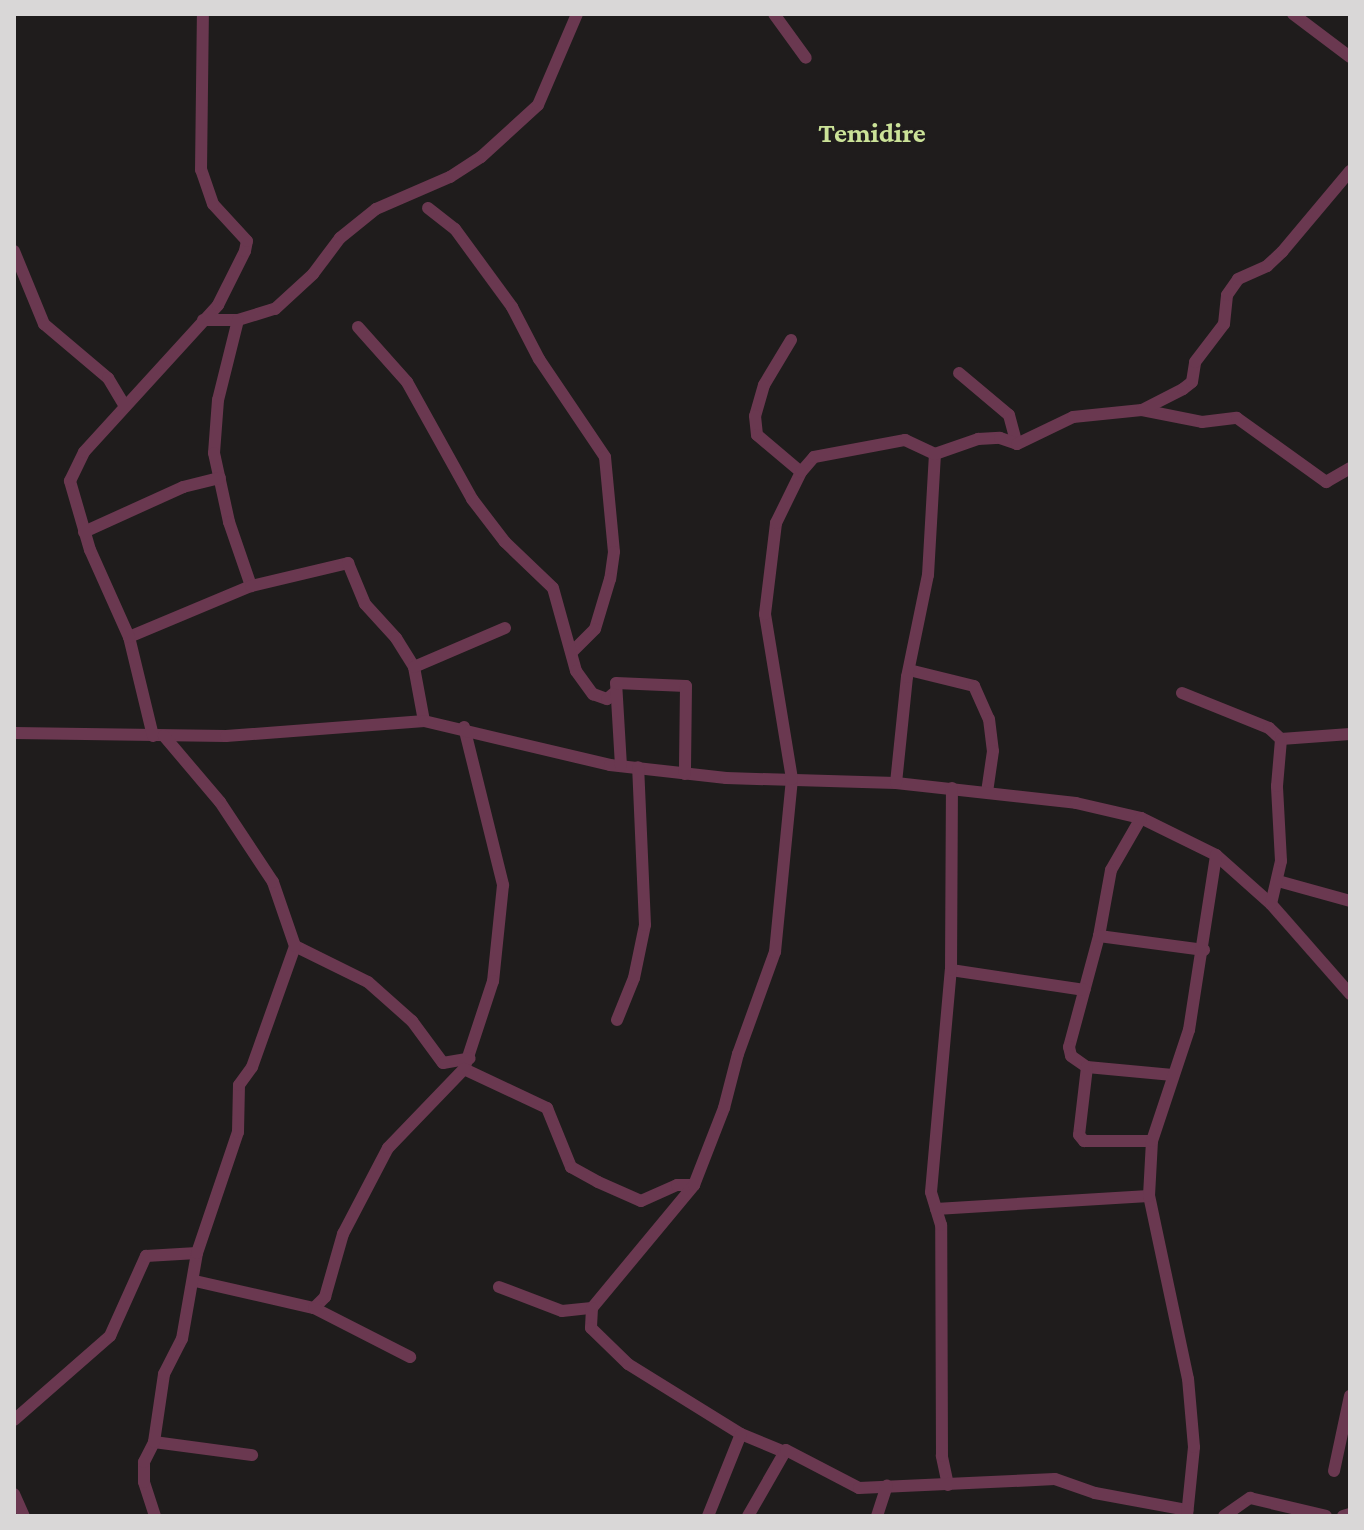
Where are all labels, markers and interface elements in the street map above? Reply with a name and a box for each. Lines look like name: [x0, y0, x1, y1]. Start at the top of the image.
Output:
district label: Temidire: [818, 116, 926, 150]

